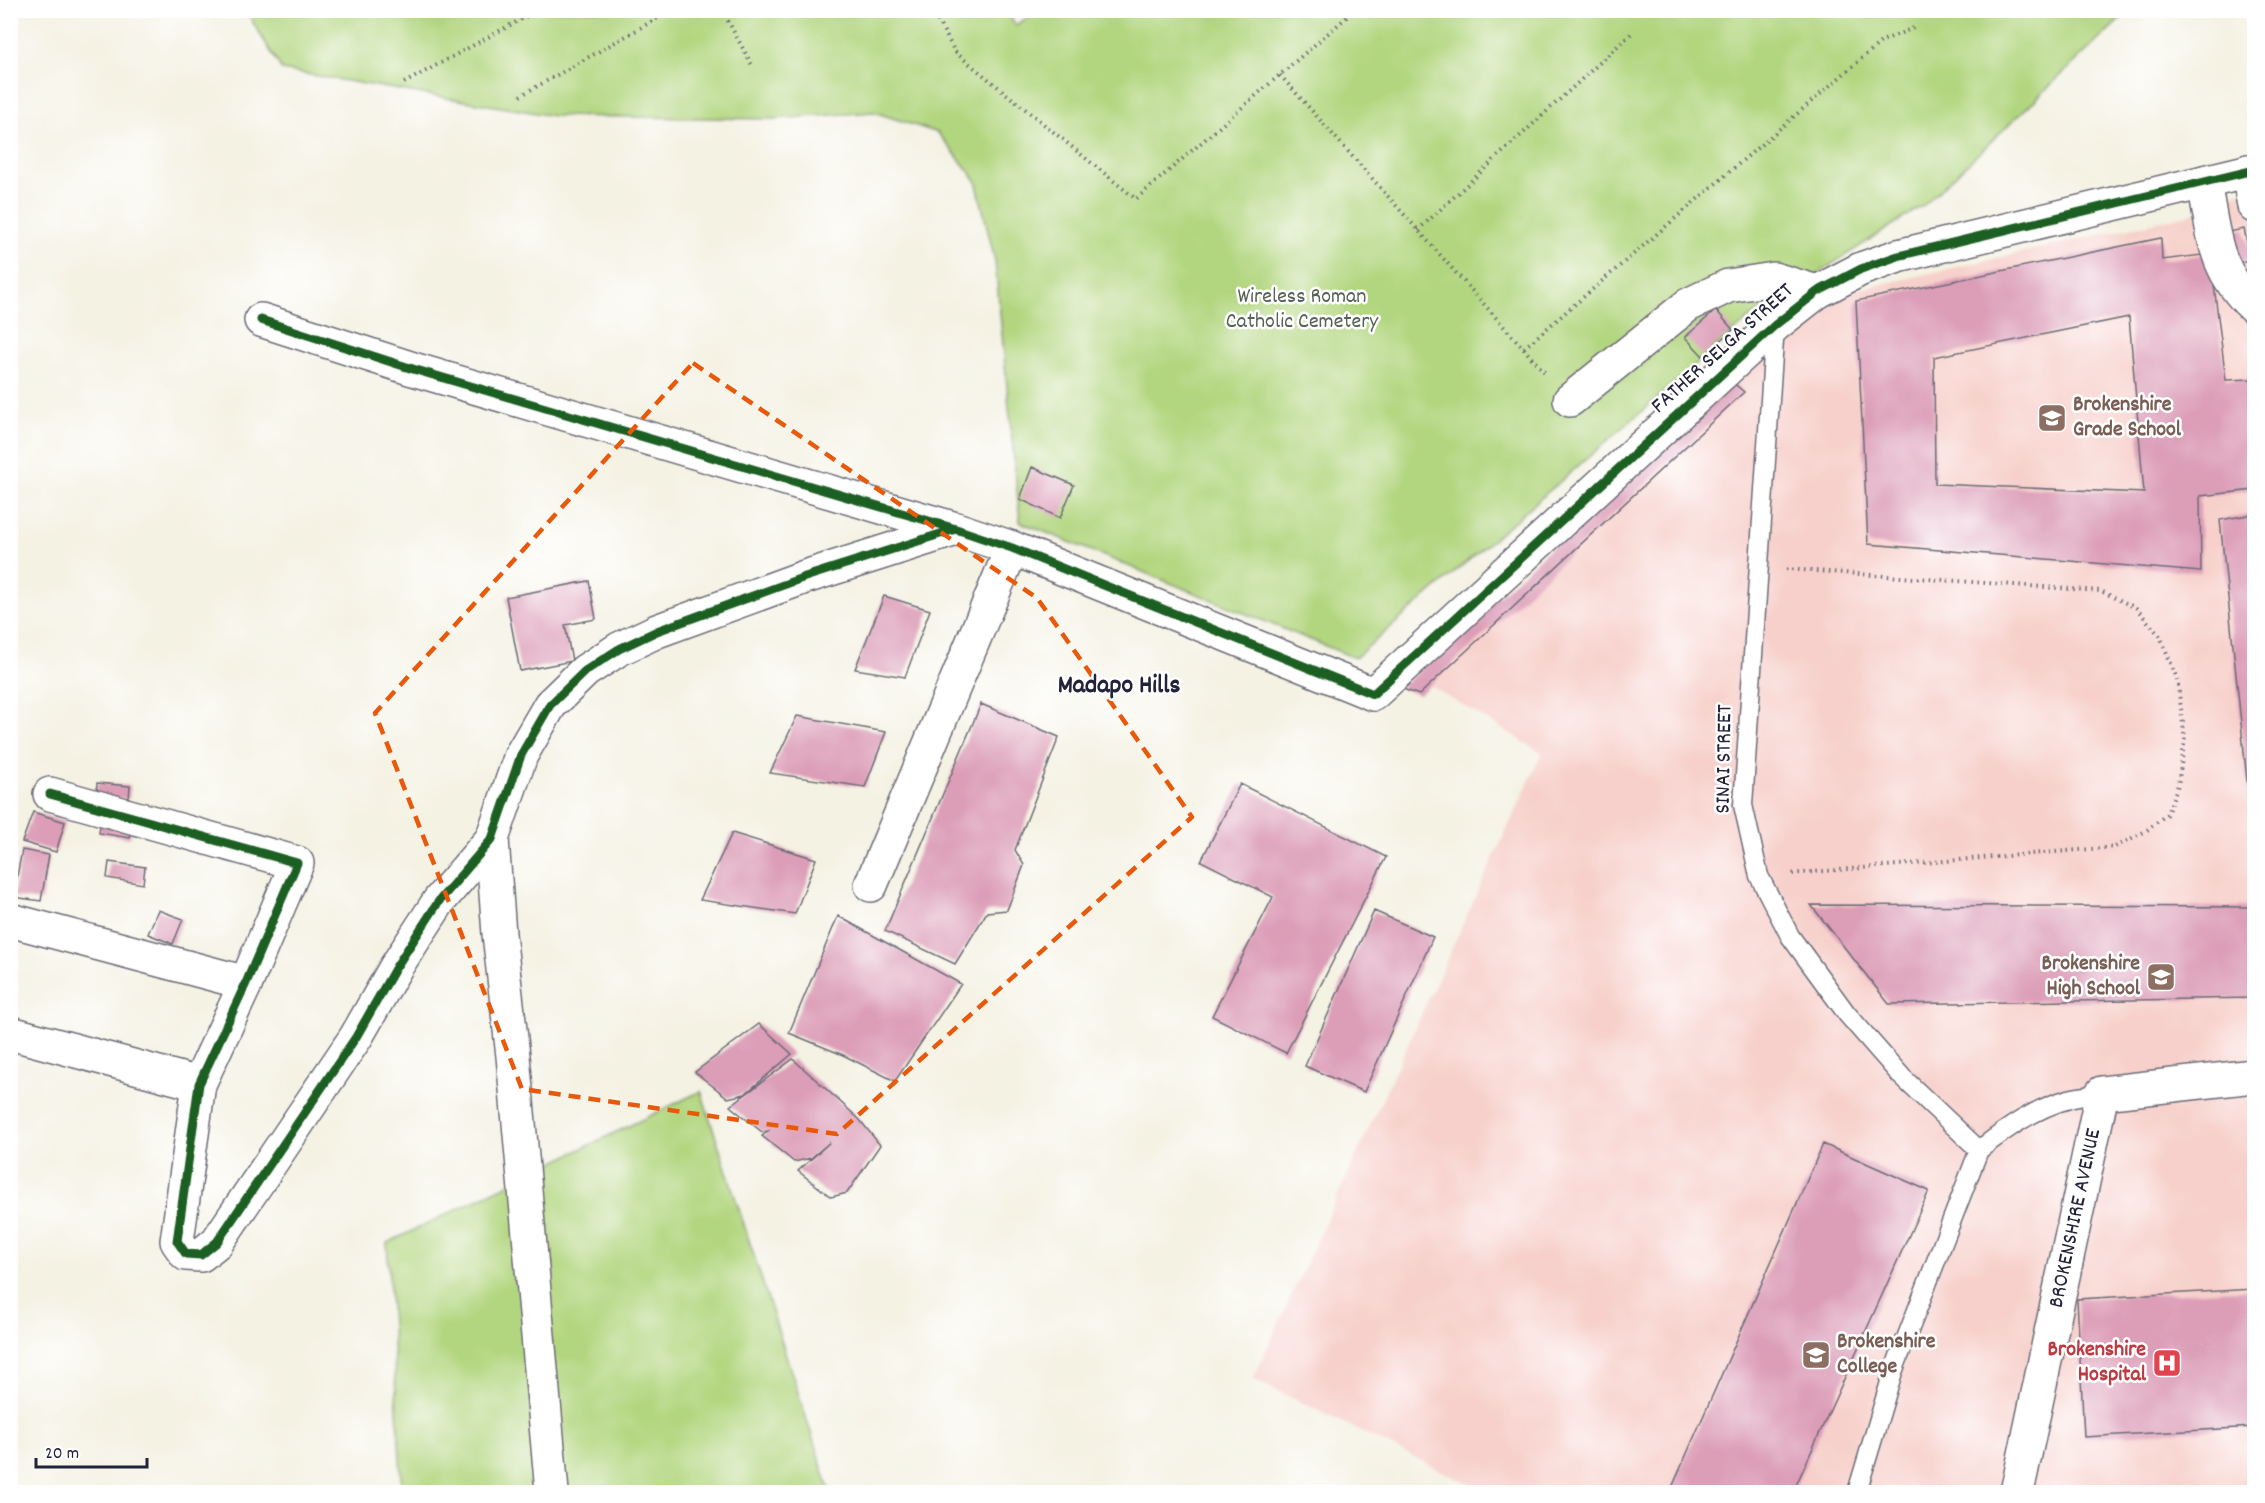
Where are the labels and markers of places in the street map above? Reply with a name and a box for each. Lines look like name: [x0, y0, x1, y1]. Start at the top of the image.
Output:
place label: Brokenshire Grade School: [2073, 390, 2182, 446]
school or university icon: Brokenshire Grade School: [2036, 402, 2068, 434]
place label: Brokenshire High School: [2042, 949, 2141, 1005]
school or university icon: Brokenshire High School: [2145, 961, 2177, 993]
place label: Brokenshire College: [1837, 1327, 1936, 1383]
place label: Brokenshire Hospital: [2048, 1335, 2147, 1391]
school or university icon: Brokenshire College: [1800, 1339, 1832, 1371]
hospital icon: Brokenshire Hospital: [2151, 1347, 2183, 1379]

